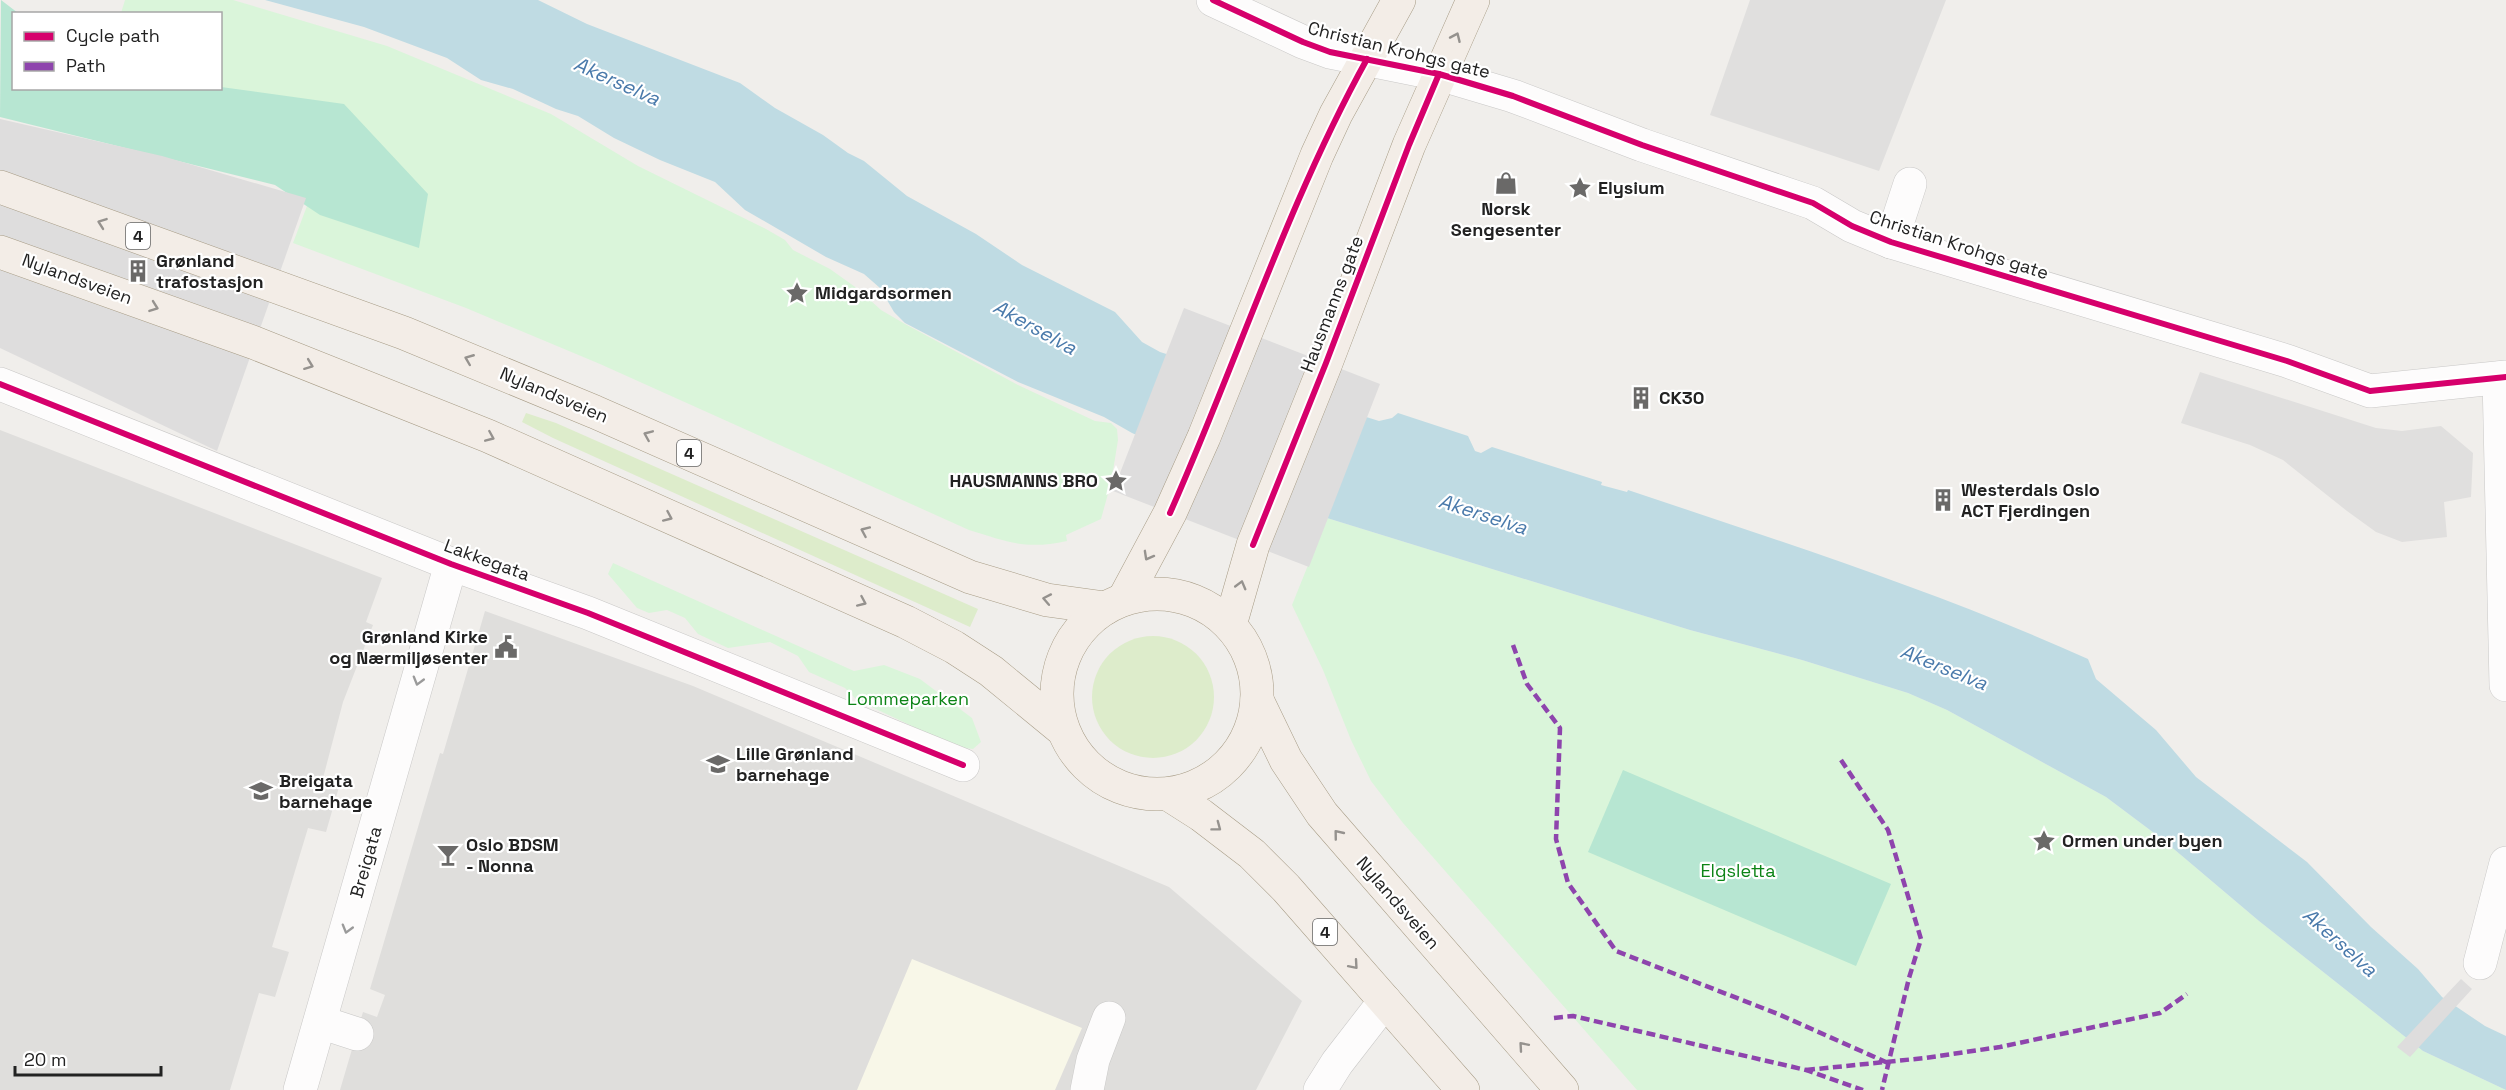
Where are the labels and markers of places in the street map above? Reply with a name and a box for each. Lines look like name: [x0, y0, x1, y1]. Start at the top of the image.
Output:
shop icon: Norsk Sengesenter: [1493, 170, 1519, 196]
place icon: Elysium: [1567, 175, 1593, 201]
place label: Elysium: [1598, 176, 1665, 199]
place label: Norsk Sengesenter: [1451, 197, 1561, 241]
place label: Grønland trafostasjon: [156, 249, 264, 293]
building icon: Grønland trafostasjon: [125, 258, 151, 284]
place icon: Midgardsormen: [784, 280, 810, 306]
place label: Midgardsormen: [815, 281, 952, 304]
building icon: CK30: [1628, 385, 1654, 411]
place label: CK30: [1659, 386, 1704, 409]
place icon: HAUSMANNS BRO: [1103, 468, 1129, 494]
place label: HAUSMANNS BRO: [950, 469, 1098, 492]
place label: Westerdals Oslo ACT Fjerdingen: [1961, 478, 2100, 522]
building icon: Westerdals Oslo ACT Fjerdingen: [1930, 487, 1956, 513]
place label: Grønland Kirke og Nærmiljøsenter: [329, 625, 488, 669]
public building icon: Grønland Kirke og Nærmiljøsenter: [493, 634, 519, 660]
place label: Lille Grønland barnehage: [736, 742, 854, 786]
school or university icon: Lille Grønland barnehage: [705, 751, 731, 777]
place label: Breigata barnehage: [279, 769, 373, 813]
school or university icon: Breigata barnehage: [248, 778, 274, 804]
place icon: Ormen under byen: [2031, 828, 2057, 854]
place label: Ormen under byen: [2062, 829, 2223, 852]
place label: Oslo BDSM - Nonna: [466, 833, 559, 877]
bar icon: Oslo BDSM - Nonna: [435, 842, 461, 868]

